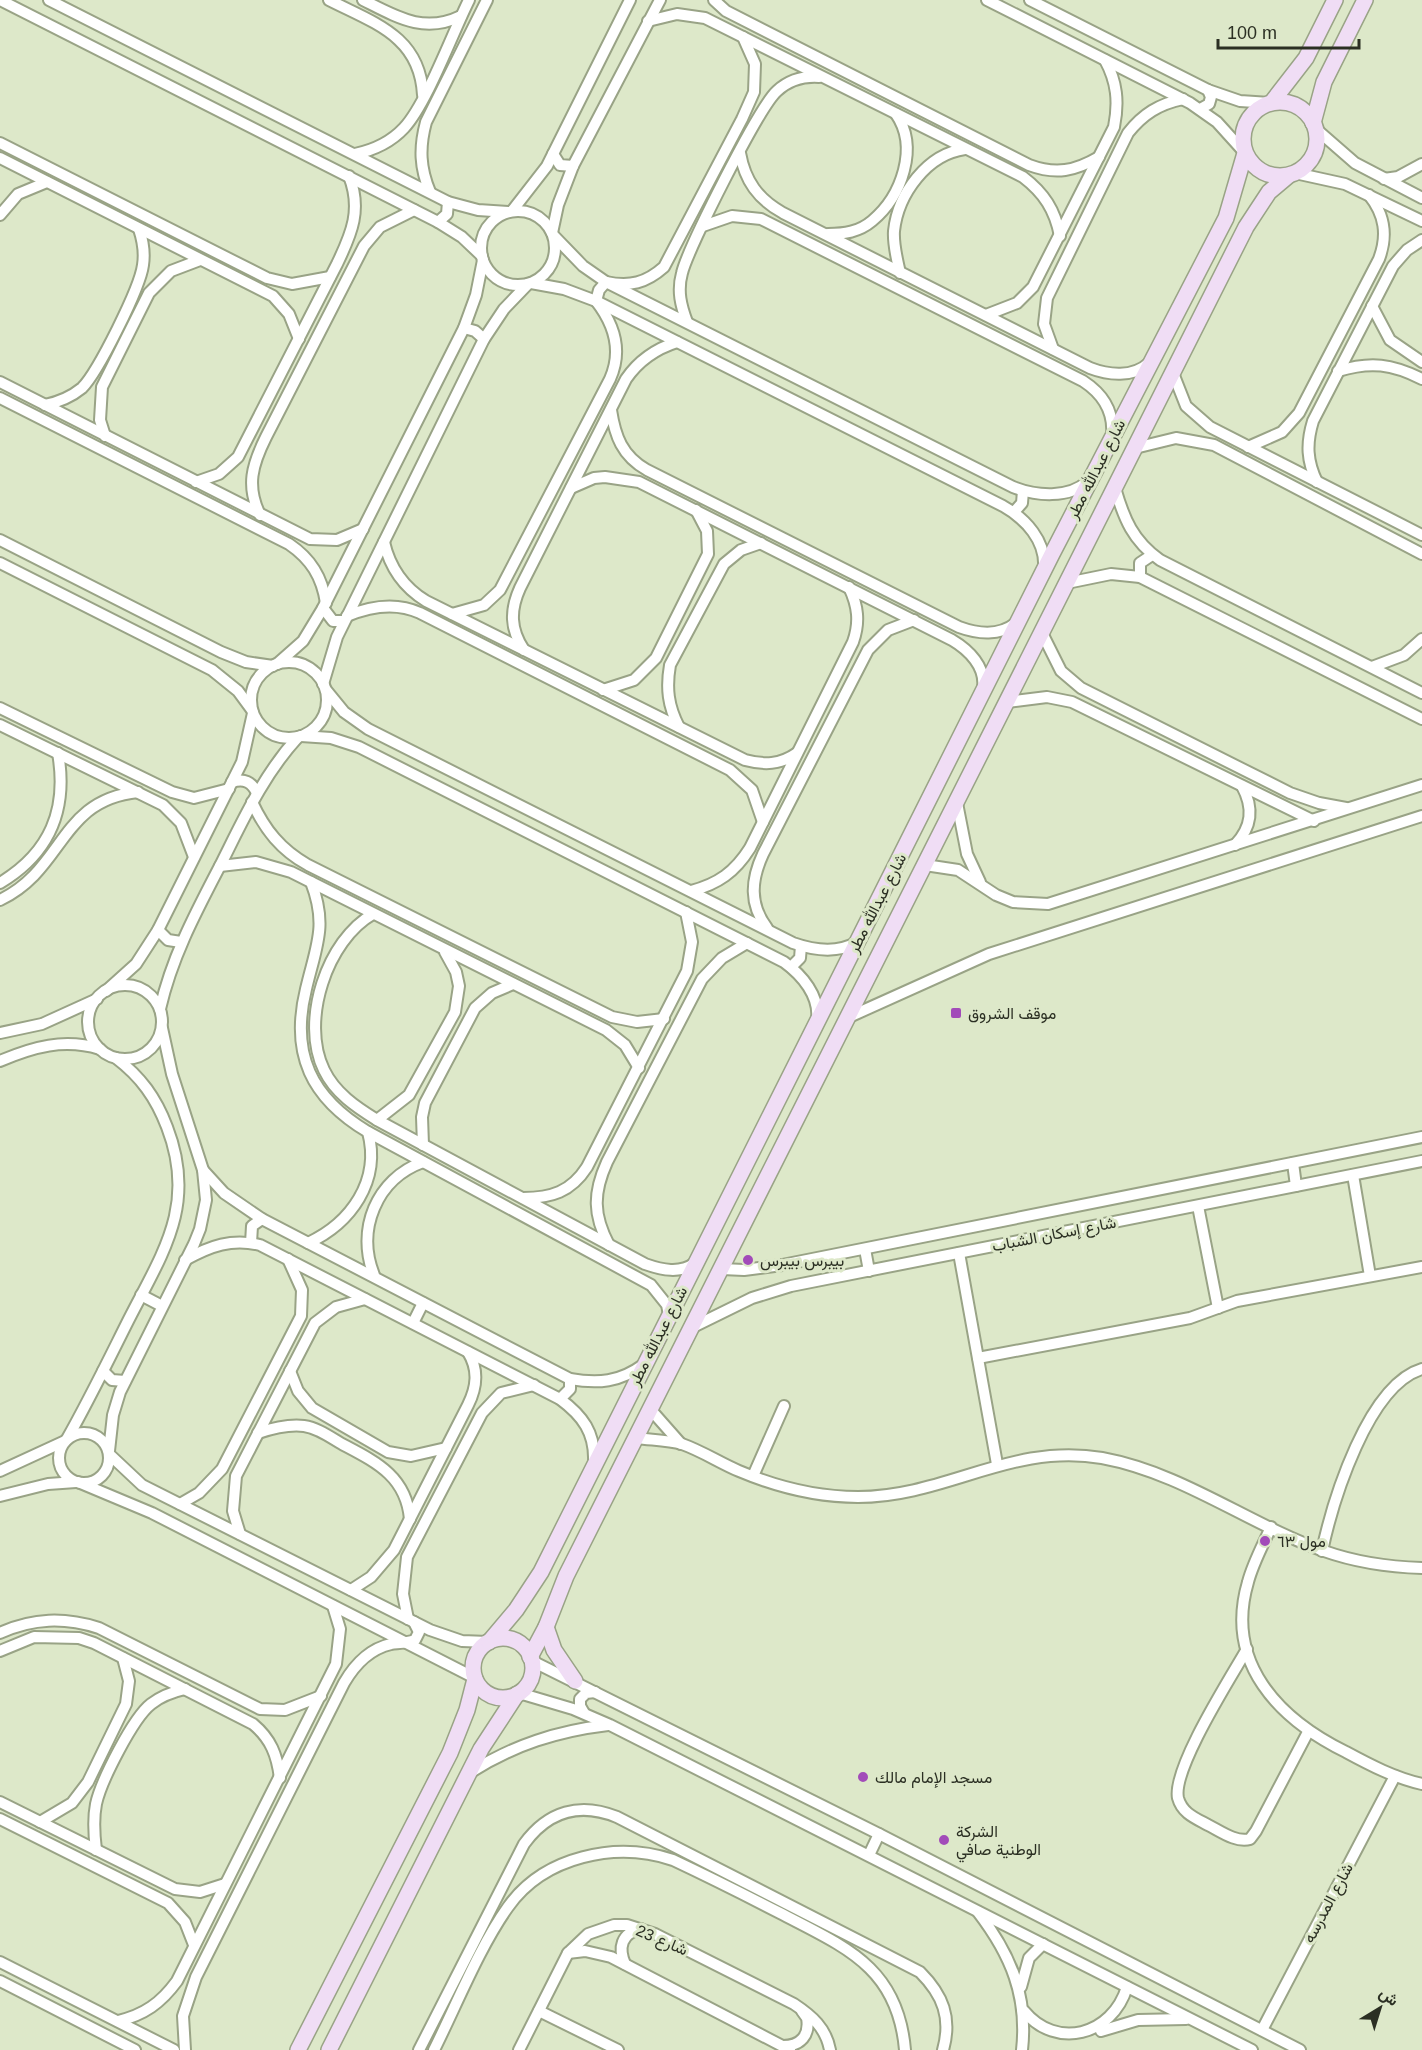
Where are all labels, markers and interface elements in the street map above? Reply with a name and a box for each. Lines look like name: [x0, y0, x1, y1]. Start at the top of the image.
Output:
scale bar: [1218, 12, 1359, 50]
text: 100 m: [1227, 23, 1277, 43]
street label: شارع عبدالله مطر: [1062, 416, 1131, 524]
street label: شارع عبدالله مطر: [843, 850, 912, 958]
place label: موقف الشروق: [968, 1005, 1056, 1024]
marker: موقف الشروق: [949, 1006, 963, 1020]
street label: شارع إسكان الشباب: [990, 1214, 1118, 1257]
place label: بيبرس بيبرس: [760, 1252, 844, 1271]
marker: بيبرس بيبرس: [741, 1253, 755, 1267]
street label: شارع عبدالله مطر: [624, 1283, 693, 1391]
place label: مول ٦٣: [1277, 1533, 1326, 1552]
marker: مول ٦٣: [1258, 1534, 1272, 1548]
place label: مسجد الإمام مالك: [875, 1769, 992, 1788]
marker: مسجد الإمام مالك: [856, 1770, 870, 1784]
place label: الشركة الوطنية صافي: [956, 1823, 1041, 1863]
marker: الشركة الوطنية صافي: [937, 1833, 951, 1847]
street label: شارع المدرسه: [1300, 1860, 1359, 1947]
street label: شارع 23: [632, 1922, 690, 1961]
north arrow: [1350, 1978, 1410, 2038]
text: ش: [1375, 1984, 1402, 2010]

